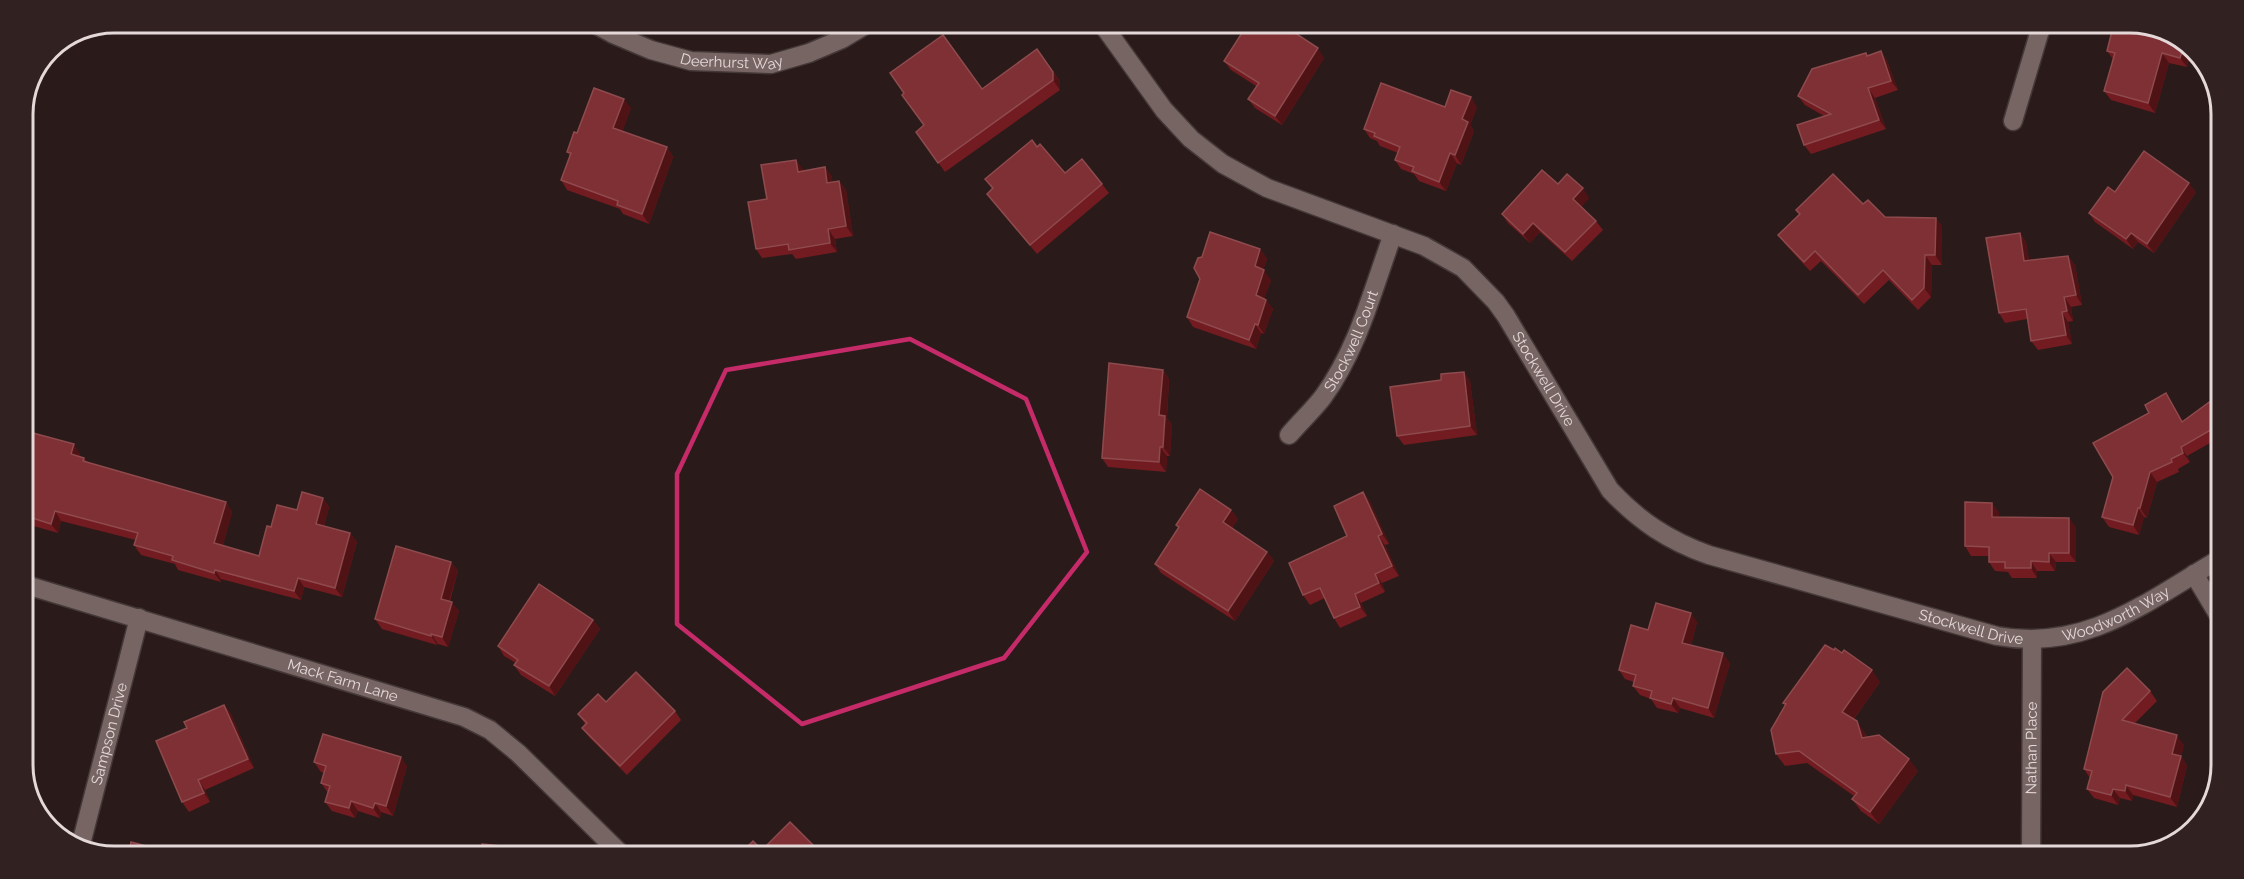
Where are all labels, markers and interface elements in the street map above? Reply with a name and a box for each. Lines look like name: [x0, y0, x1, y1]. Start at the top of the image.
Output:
street label: Deerhurst Way: [678, 49, 785, 74]
street label: Stockwell Court: [1320, 288, 1382, 395]
street label: Stockwell Drive: [1508, 328, 1579, 430]
street label: Woodworth Way: [2060, 583, 2173, 645]
street label: Stockwell Drive: [1917, 605, 2024, 648]
street label: Mack Farm Lane: [285, 655, 400, 706]
street label: Sampson Drive: [88, 680, 131, 787]
street label: Nathan Place: [2022, 701, 2041, 794]

